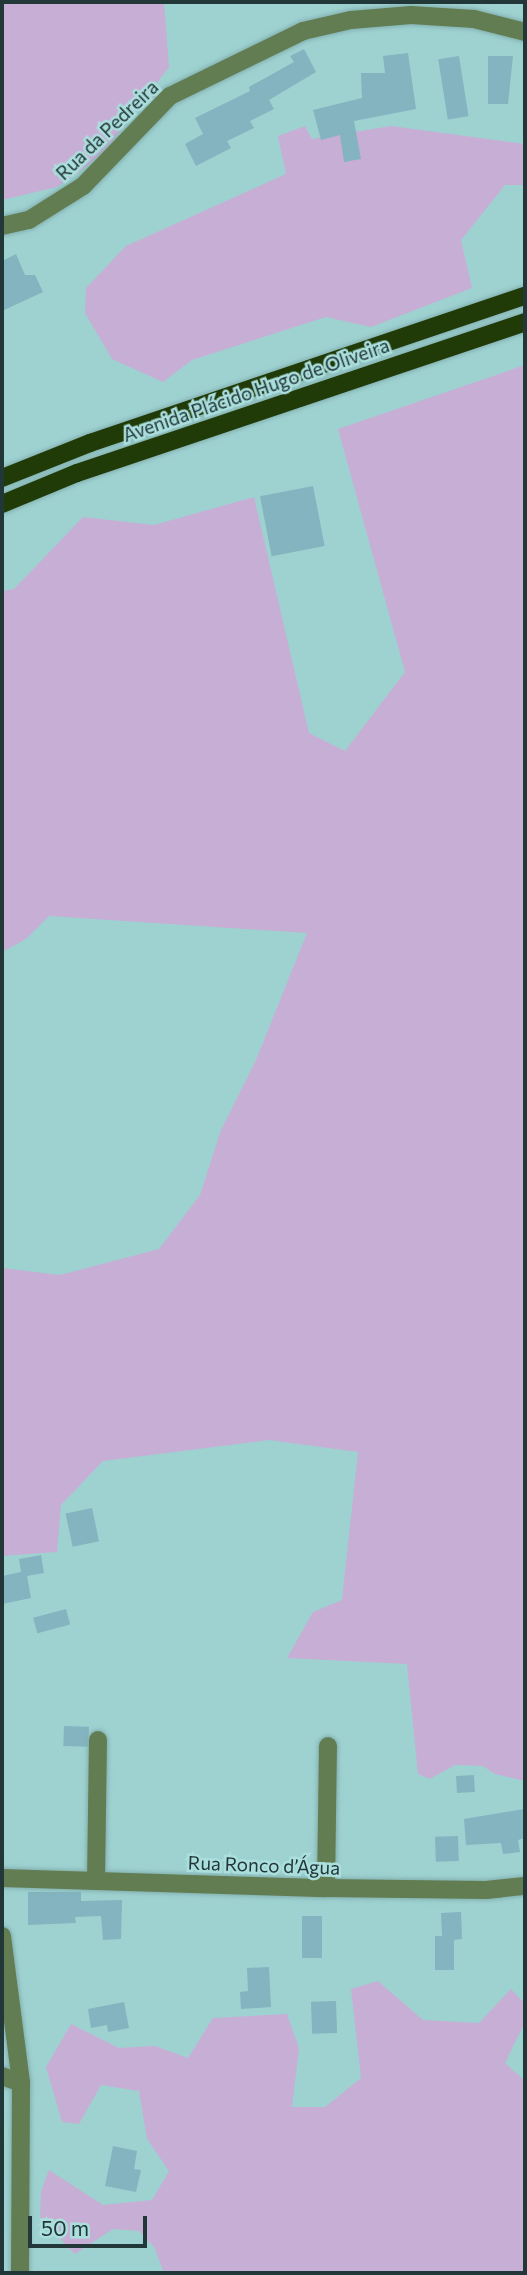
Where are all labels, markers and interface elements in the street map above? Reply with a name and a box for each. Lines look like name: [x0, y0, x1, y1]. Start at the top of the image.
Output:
street label: Rua da Pedreira: [51, 75, 163, 185]
street label: Avenida Plácido Hugo de Oliveira: [120, 334, 392, 446]
street label: Rua Ronco d’Água: [187, 1851, 341, 1879]
scale bar: [32, 2202, 150, 2246]
text: 50 m: [41, 2215, 89, 2240]

